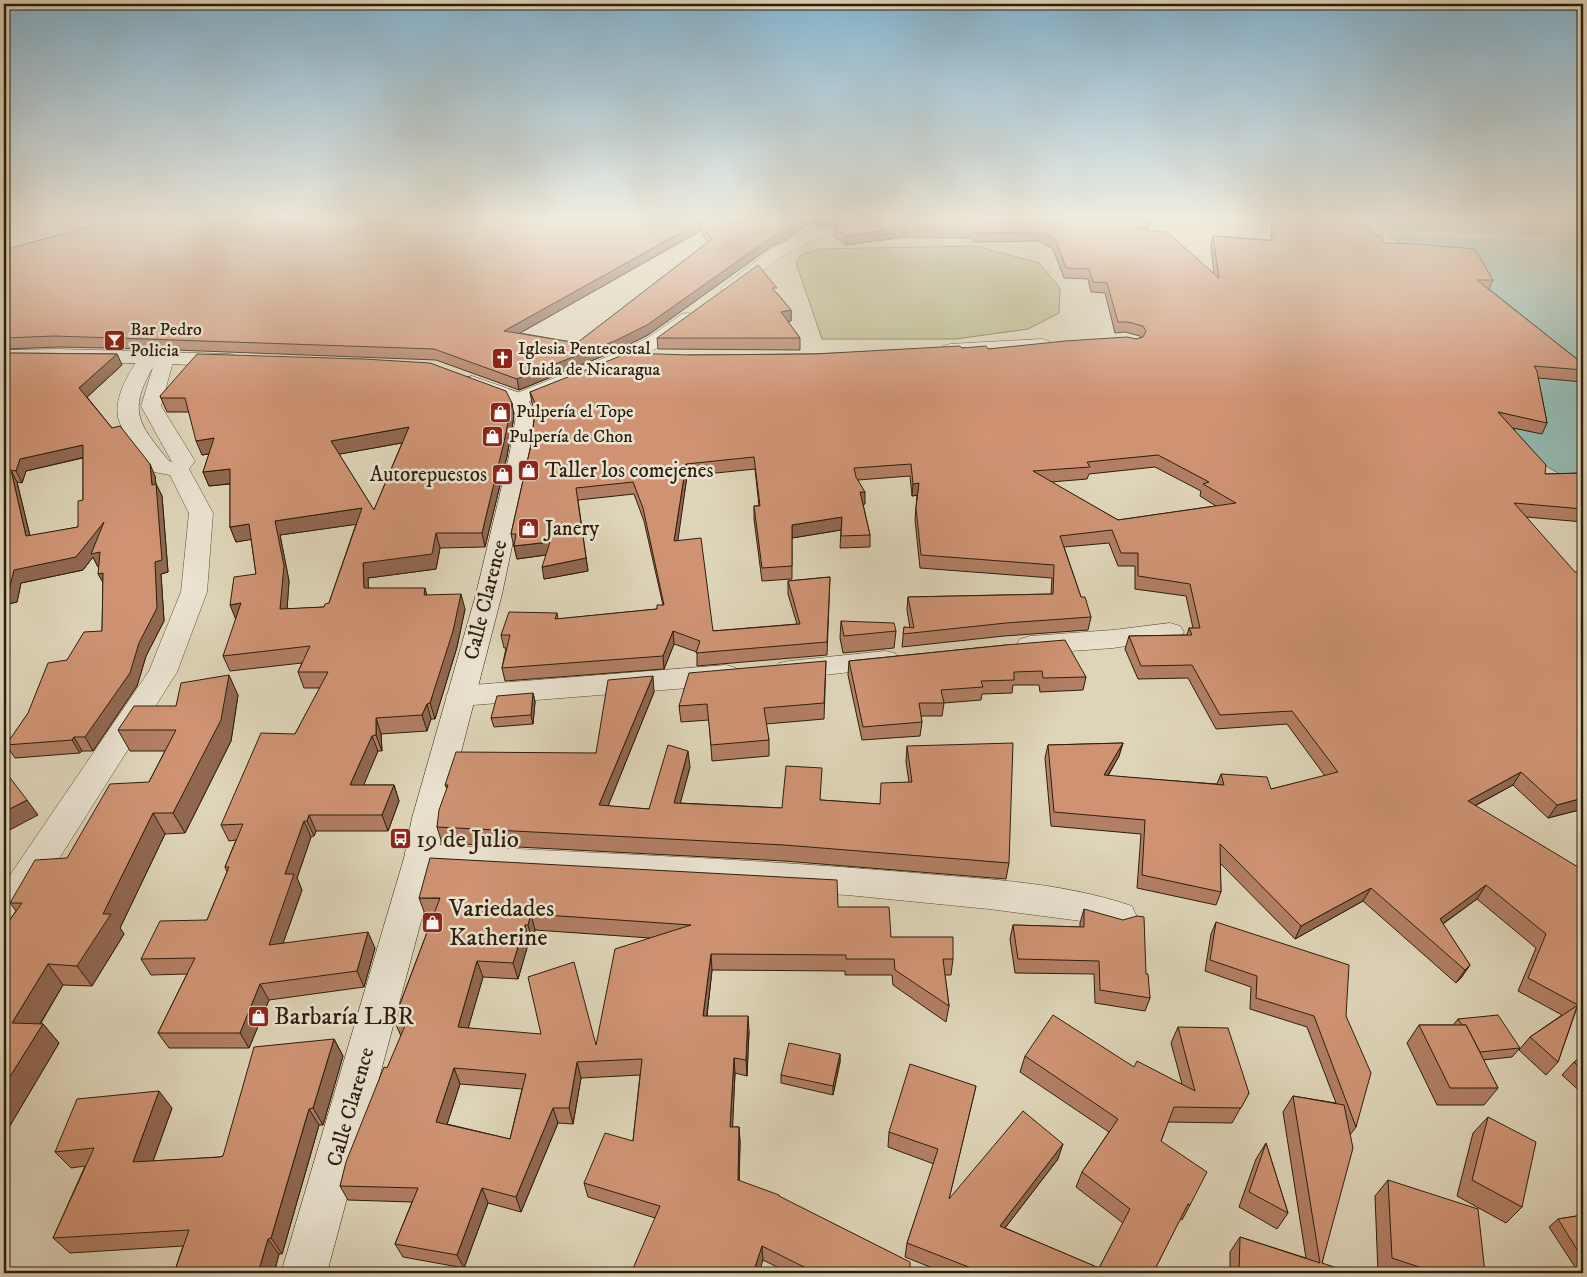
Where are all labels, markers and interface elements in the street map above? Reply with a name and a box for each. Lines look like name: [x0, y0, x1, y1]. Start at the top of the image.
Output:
place label: Bar Pedro Policia: [130, 319, 202, 362]
bar icon: Bar Pedro Policia: [102, 328, 126, 352]
place label: Iglesia Pentecostal Unida de Nicaragua: [518, 338, 660, 381]
church icon: Iglesia Pentecostal Unida de Nicaragua: [490, 347, 514, 371]
shop icon: Pulpería el Tope: [488, 400, 512, 424]
place label: Pulpería el Tope: [516, 401, 634, 423]
shop icon: Pulpería de Chon: [481, 425, 505, 449]
place label: Pulpería de Chon: [509, 426, 633, 448]
place label: Taller los comejenes: [545, 458, 713, 484]
shop icon: Taller los comejenes: [517, 459, 541, 483]
place label: Autorepuestos: [370, 462, 487, 488]
shop icon: Autorepuestos: [491, 463, 515, 487]
place label: Janery: [543, 516, 600, 542]
shop icon: Janery: [517, 517, 541, 541]
street label: Calle Clarence: [459, 537, 514, 663]
place label: 19 de Julio: [416, 824, 519, 855]
bus stop icon: 19 de Julio: [388, 827, 412, 851]
place label: Variedades Katherine: [448, 893, 554, 953]
shop icon: Variedades Katherine: [421, 910, 445, 934]
place label: Barbaría LBR: [274, 1001, 414, 1032]
shop icon: Barbaría LBR: [246, 1004, 270, 1028]
street label: Calle Clarence: [322, 1044, 381, 1170]

